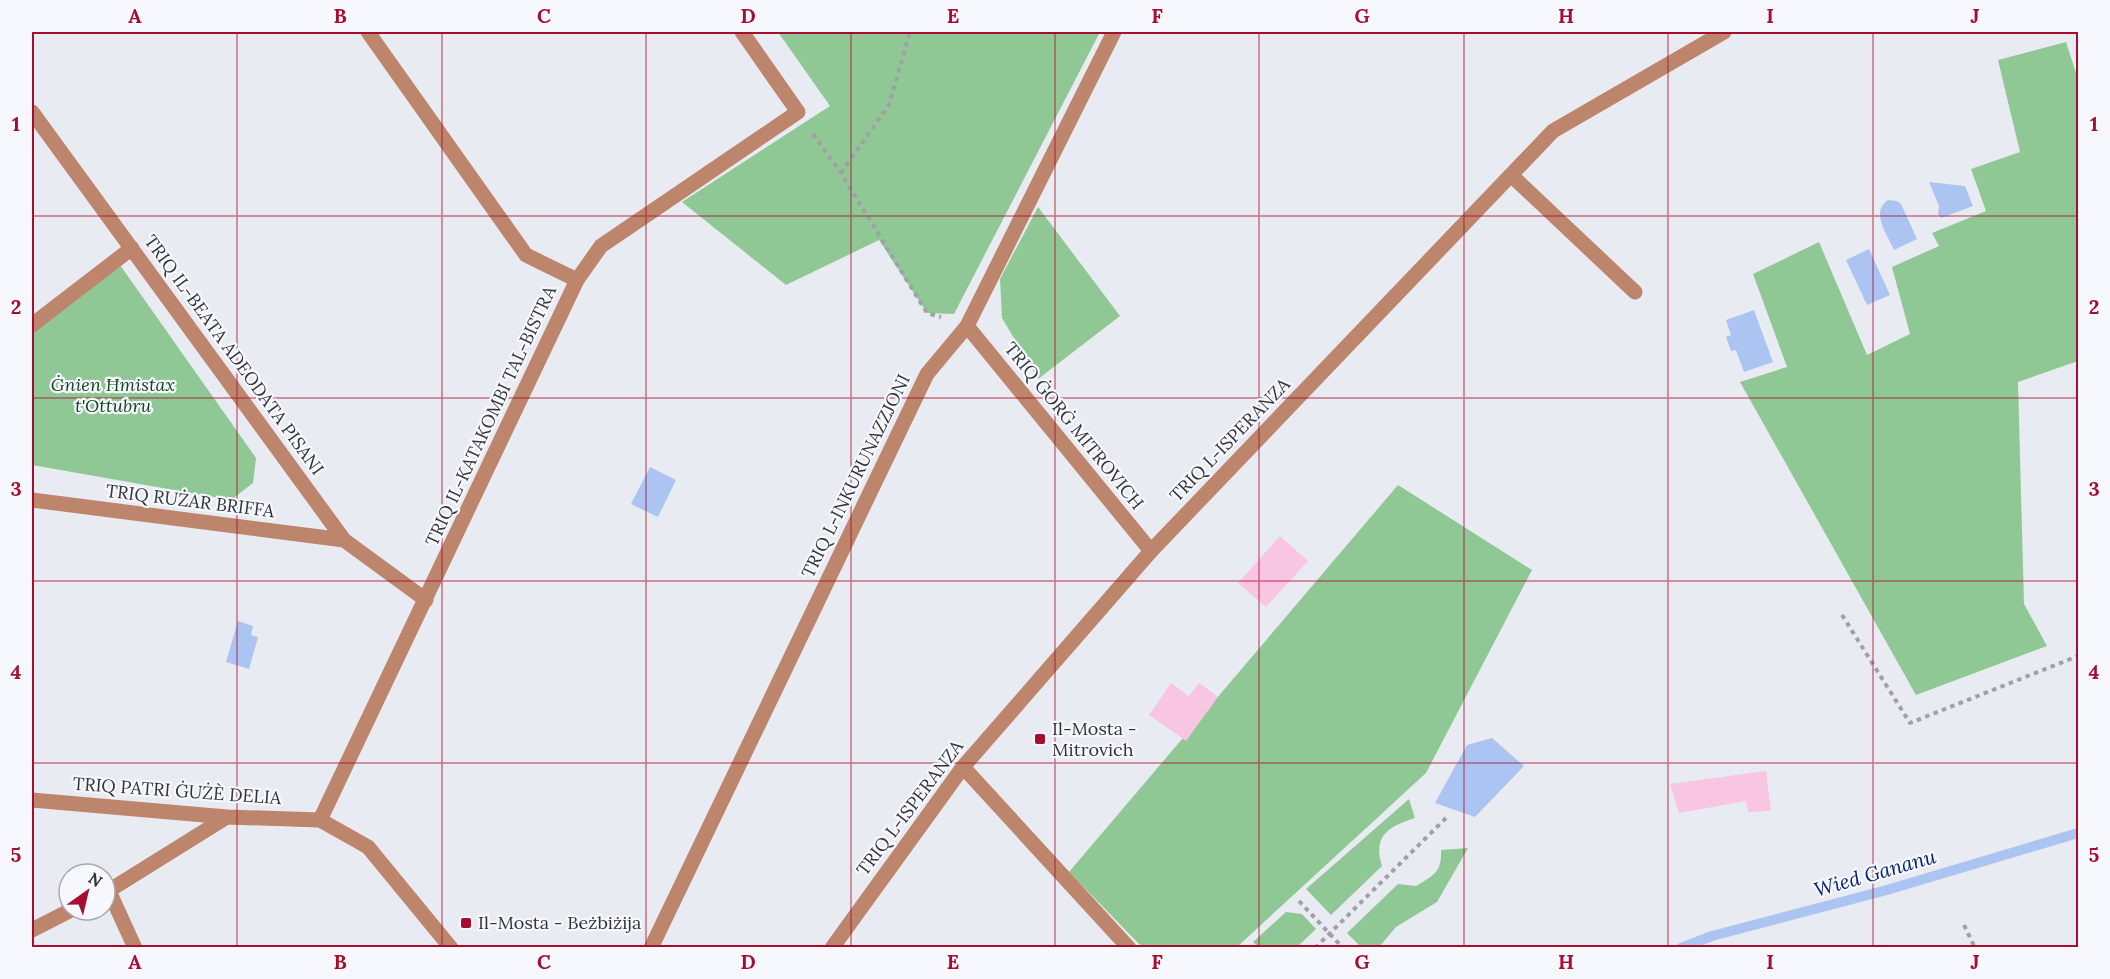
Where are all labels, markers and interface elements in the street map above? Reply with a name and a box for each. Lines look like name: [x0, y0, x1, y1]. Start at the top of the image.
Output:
text: A: [128, 3, 142, 28]
text: B: [333, 3, 347, 28]
text: C: [537, 3, 551, 28]
text: D: [740, 3, 756, 28]
text: E: [947, 3, 959, 28]
text: F: [1151, 3, 1163, 28]
text: G: [1354, 3, 1370, 28]
text: H: [1558, 3, 1574, 28]
text: I: [1766, 3, 1774, 28]
text: J: [1970, 3, 1980, 28]
text: 1: [12, 111, 20, 136]
text: 1: [2090, 111, 2098, 136]
street label: TRIQ IL-BEATA ADEODATA PISANI: [140, 230, 329, 479]
street label: TRIQ IL-KATAKOMBI TAL-BISTRA: [420, 281, 561, 550]
text: 2: [11, 294, 21, 319]
text: 2: [2089, 294, 2099, 319]
street label: TRIQ ĠORĠ MITROVICH: [1000, 337, 1149, 514]
street label: TRIQ L-INKURUNAZZJONI: [796, 370, 915, 581]
street label: TRIQ L-ISPERANZA: [1165, 372, 1295, 506]
park label: Ġnien Ħmistax t'Ottubru: [51, 373, 175, 417]
text: 3: [10, 476, 22, 501]
text: 3: [2088, 476, 2100, 501]
street label: TRIQ RUŻAR BRIFFA: [105, 479, 276, 522]
text: 4: [11, 659, 22, 684]
text: 4: [2089, 659, 2100, 684]
place label: Il-Mosta - Mitrovich: [1052, 717, 1137, 761]
marker: Il-Mosta - Mitrovich: [1033, 732, 1047, 746]
street label: TRIQ L-ISPERANZA: [851, 735, 968, 880]
street label: TRIQ PATRI ĠUŻÈ DELIA: [72, 772, 283, 809]
text: 5: [11, 842, 22, 867]
text: 5: [2089, 842, 2100, 867]
water label: Wied Gananu: [1811, 843, 1939, 902]
north arrow: [57, 862, 117, 922]
text: N: [85, 868, 106, 891]
place label: Il-Mosta - Beżbiżija: [478, 911, 641, 934]
marker: Il-Mosta - Beżbiżija: [459, 916, 473, 930]
text: A: [128, 949, 142, 974]
text: B: [333, 949, 347, 974]
text: C: [537, 949, 551, 974]
text: D: [740, 949, 756, 974]
text: E: [947, 949, 959, 974]
text: F: [1151, 949, 1163, 974]
text: G: [1354, 949, 1370, 974]
text: H: [1558, 949, 1574, 974]
text: I: [1766, 949, 1774, 974]
text: J: [1970, 949, 1980, 974]

